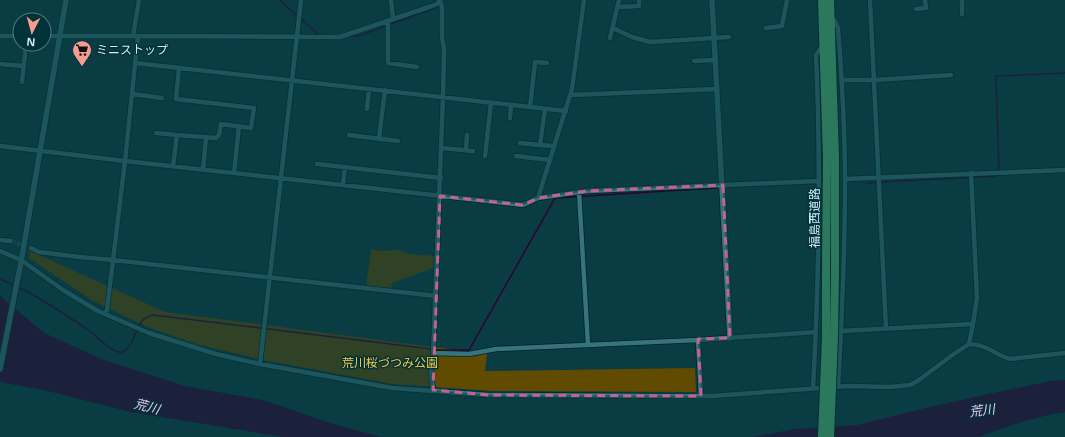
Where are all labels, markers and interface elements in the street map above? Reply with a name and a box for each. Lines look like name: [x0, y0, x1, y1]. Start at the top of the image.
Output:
north arrow: [12, 12, 52, 52]
text: N: [26, 35, 36, 50]
supermarket icon: ミニストップ: [71, 39, 93, 67]
place label: ミニストップ: [96, 41, 168, 58]
street label: 福島西道路: [806, 188, 823, 248]
park label: 荒川桜づつみ公園: [342, 354, 438, 371]
water label: 荒川: [132, 394, 164, 419]
water label: 荒川: [968, 399, 998, 421]

